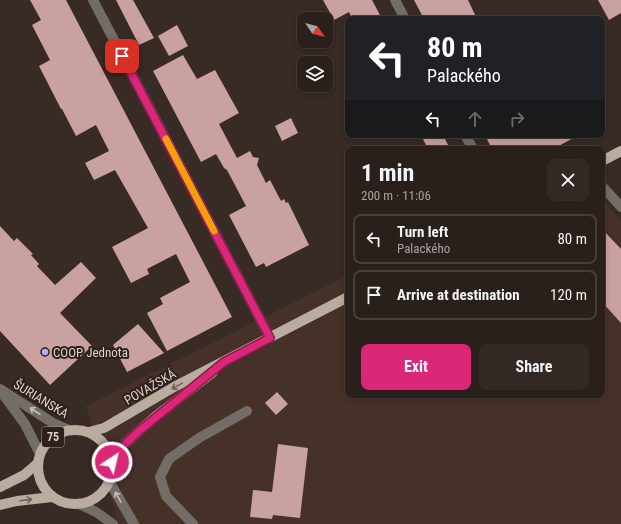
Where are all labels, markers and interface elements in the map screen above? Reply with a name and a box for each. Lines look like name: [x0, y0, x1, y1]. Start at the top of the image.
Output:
north arrow: [297, 12, 333, 48]
map controls: [297, 12, 333, 92]
text: 80 m: [427, 31, 483, 64]
icon: left: [361, 32, 413, 84]
pin: [105, 39, 139, 73]
icon: arrive: [111, 45, 133, 67]
button: layers: [297, 56, 333, 92]
text: Palackého: [427, 65, 501, 86]
icon: left: [422, 108, 444, 130]
icon: ahead: [464, 108, 486, 130]
icon: right: [506, 108, 528, 130]
text: 1 min: [361, 159, 414, 187]
button: close: [547, 159, 589, 201]
text: 200 m · 11:06: [361, 188, 431, 203]
text: Turn left: [397, 223, 448, 241]
icon: left: [363, 228, 385, 250]
text: 80 m: [557, 230, 587, 248]
text: Palackého: [397, 241, 450, 256]
icon: arrive: [363, 284, 385, 306]
text: Arrive at destination: [397, 286, 520, 304]
text: 120 m: [550, 286, 587, 304]
button: Exit: [361, 344, 471, 390]
button: Share: [479, 344, 589, 390]
place label: COOP Jednota: [53, 345, 128, 360]
marker: COOP Jednota: [40, 347, 50, 357]
street label: POVAŽSKÁ: [121, 366, 179, 408]
street label: ŠURIANSKA: [11, 377, 72, 421]
one-way arrow: [171, 383, 183, 391]
one-way arrow: [30, 407, 41, 415]
road number: 75: [42, 427, 64, 447]
position arrow: [91, 441, 133, 483]
one-way arrow: [114, 491, 121, 503]
one-way arrow: [19, 496, 32, 504]

